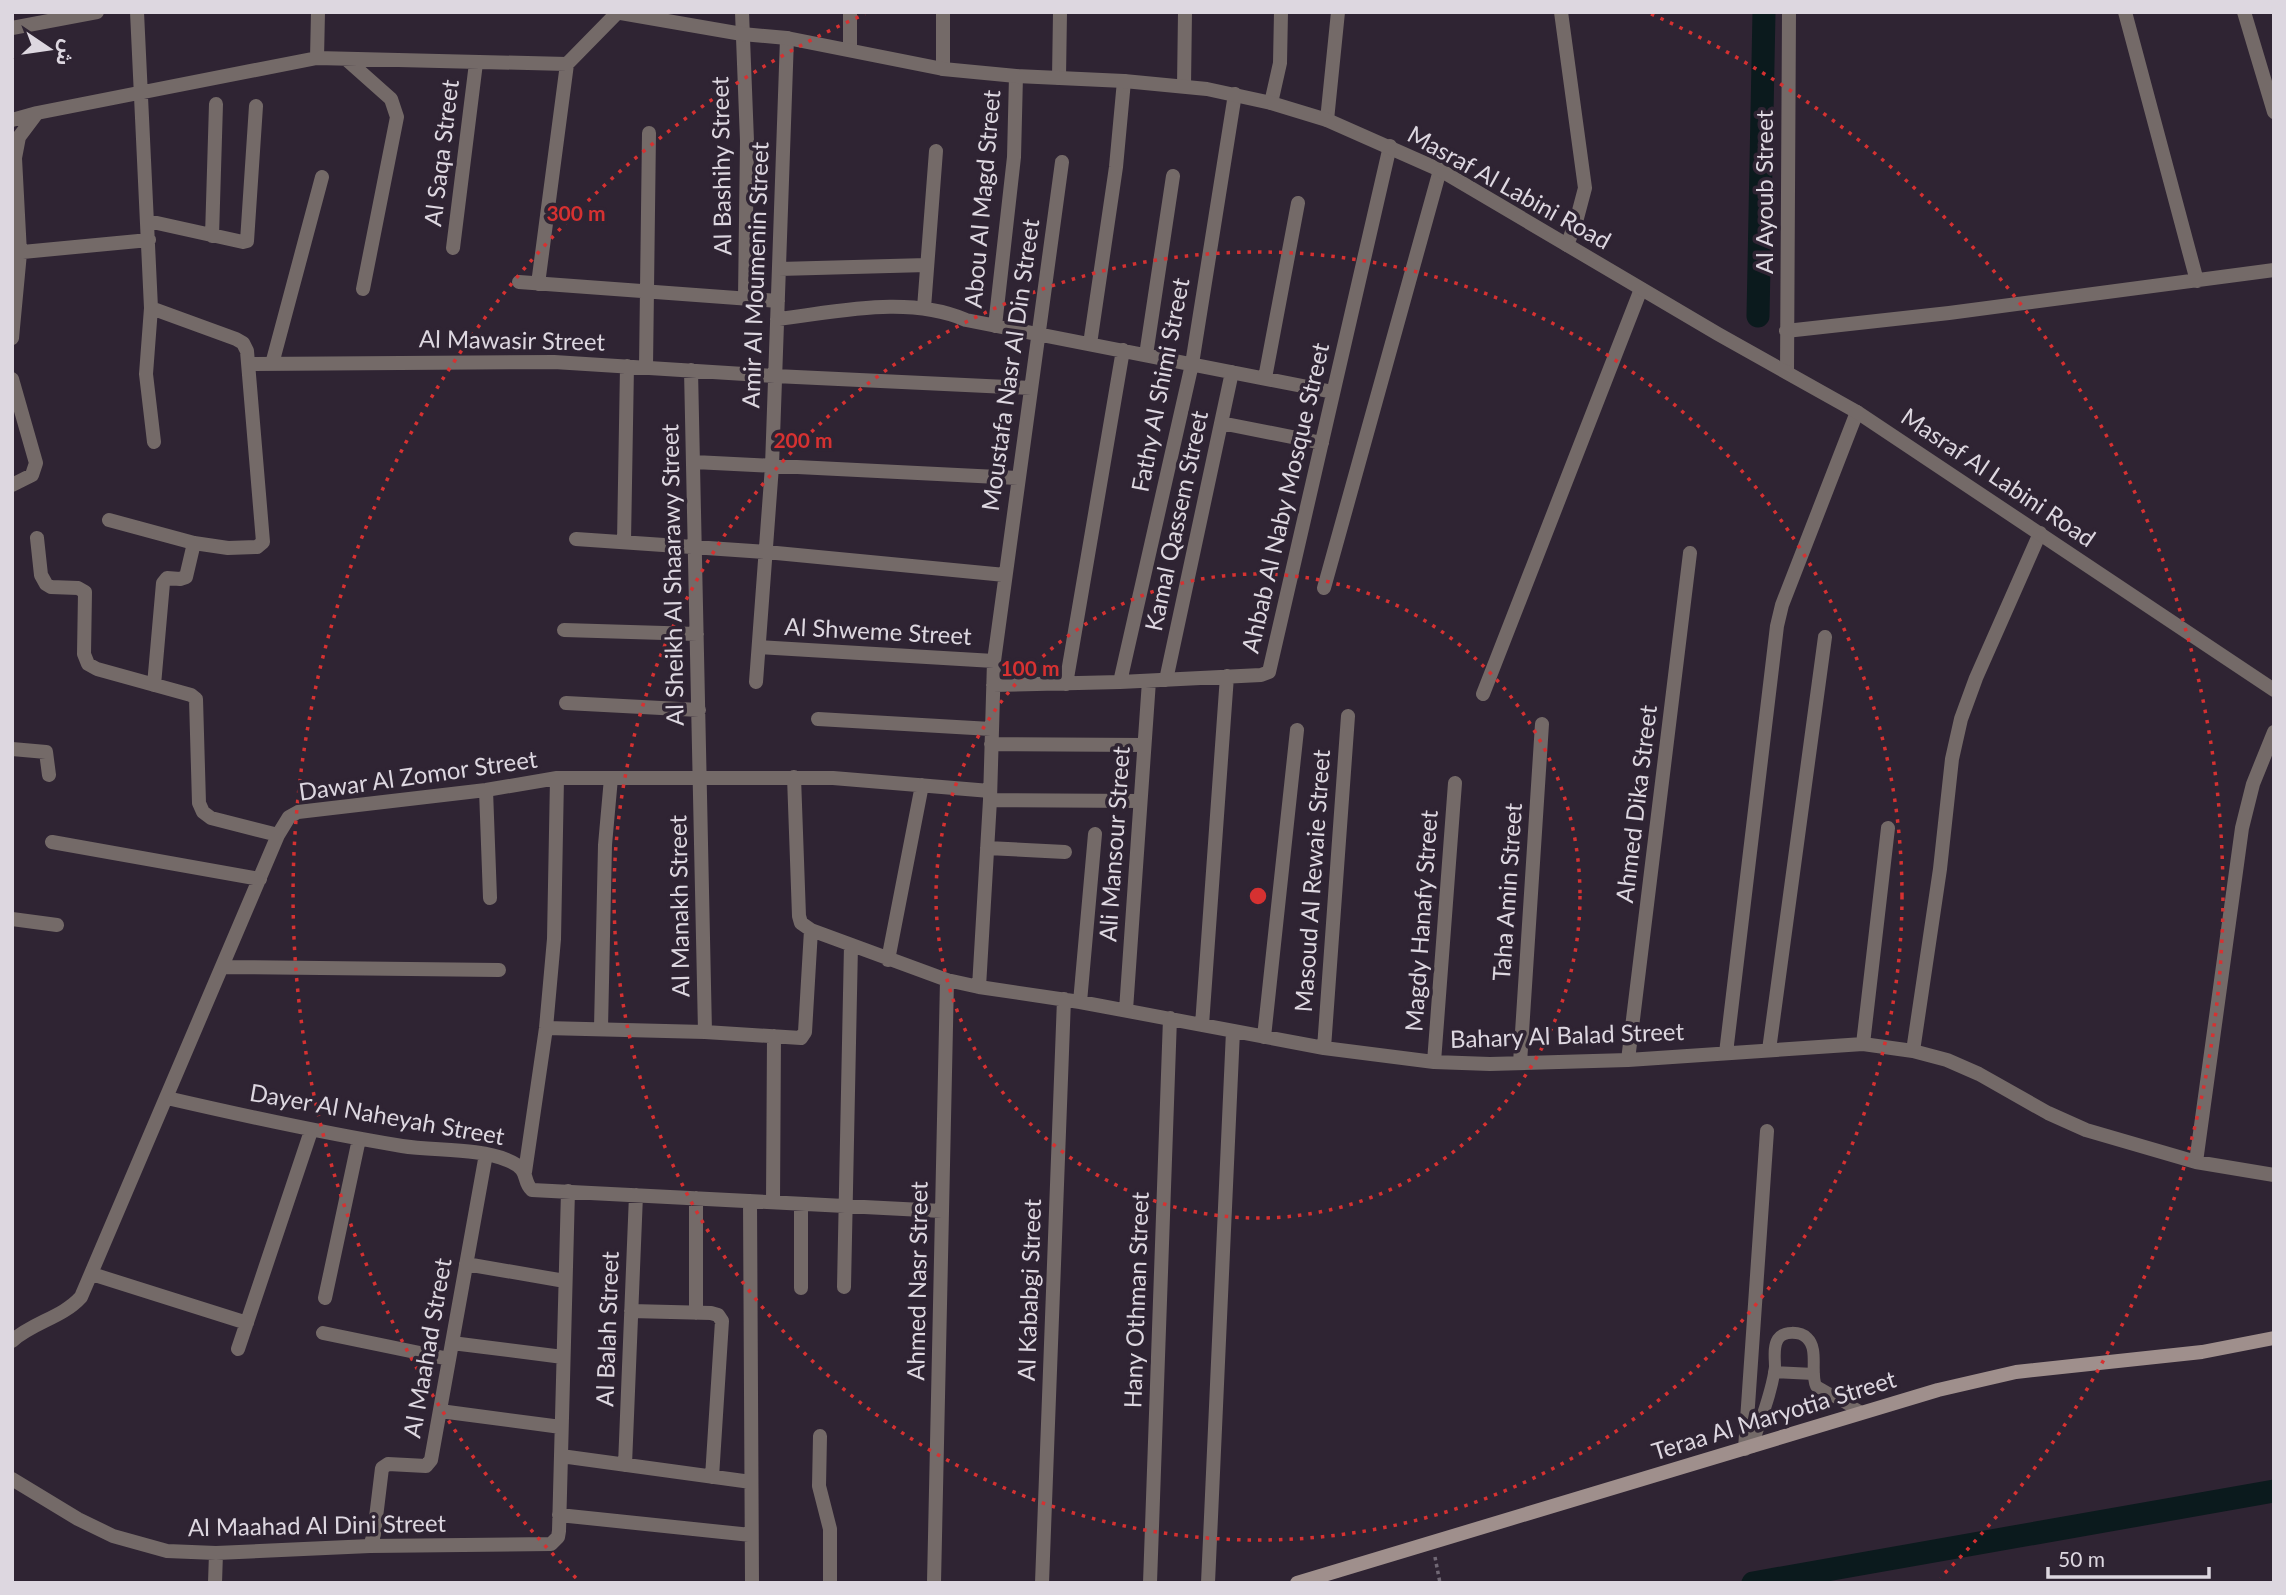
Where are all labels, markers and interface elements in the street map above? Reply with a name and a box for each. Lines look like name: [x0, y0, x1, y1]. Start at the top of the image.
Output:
north arrow: [14, 14, 84, 84]
text: ش: [52, 38, 80, 68]
street label: Al Bashihy Street: [704, 76, 737, 256]
street label: Al Saqa Street: [417, 77, 464, 228]
street label: Abou Al Magd Street: [958, 88, 1006, 309]
street label: Al Ayoub Street: [1749, 109, 1778, 274]
street label: Masraf Al Labini Road: [1403, 119, 1616, 255]
street label: Amir Al Moumenin Street: [735, 141, 774, 409]
text: 300 m: [546, 200, 606, 225]
street label: Moustafa Nasr Al Din Street: [975, 217, 1044, 513]
street label: Fathy Al Shimi Street: [1125, 275, 1195, 494]
street label: Al Mawasir Street: [419, 323, 606, 356]
street label: Ahbab Al Naby Mosque Street: [1235, 339, 1334, 656]
street label: Masraf Al Labini Road: [1896, 401, 2101, 552]
street label: Kamal Qassem Street: [1138, 407, 1213, 634]
street label: Al Sheikh Al Shaarawy Street: [654, 423, 689, 726]
text: 200 m: [773, 427, 833, 452]
street label: Al Shweme Street: [784, 611, 973, 650]
text: 100 m: [1000, 655, 1060, 680]
street label: Ahmed Dika Street: [1609, 703, 1662, 904]
street label: Dawar Al Zomor Street: [297, 743, 539, 806]
street label: Ali Mansour Street: [1092, 745, 1135, 943]
street label: Masoud Al Rewaie Street: [1288, 748, 1335, 1013]
street label: Taha Amin Street: [1486, 801, 1527, 982]
street label: Magdy Hanafy Street: [1398, 809, 1443, 1033]
street label: Al Manakh Street: [662, 814, 695, 997]
centre of rings: [1246, 884, 1270, 908]
street label: Bahary Al Balad Street: [1449, 1016, 1685, 1053]
street label: Dayer Al Naheyah Street: [248, 1077, 507, 1150]
street label: Ahmed Nasr Street: [900, 1181, 933, 1381]
street label: Hany Othman Street: [1117, 1191, 1154, 1409]
street label: Al Kababgi Street: [1011, 1198, 1046, 1381]
street label: Al Balah Street: [589, 1250, 624, 1407]
street label: Al Maahad Street: [396, 1255, 457, 1440]
street label: Teraa Al Maryotia Street: [1648, 1363, 1899, 1466]
street label: Al Maahad Al Dini Street: [188, 1508, 447, 1541]
scale bar: [2048, 1536, 2209, 1580]
text: 50 m: [2058, 1546, 2105, 1571]

